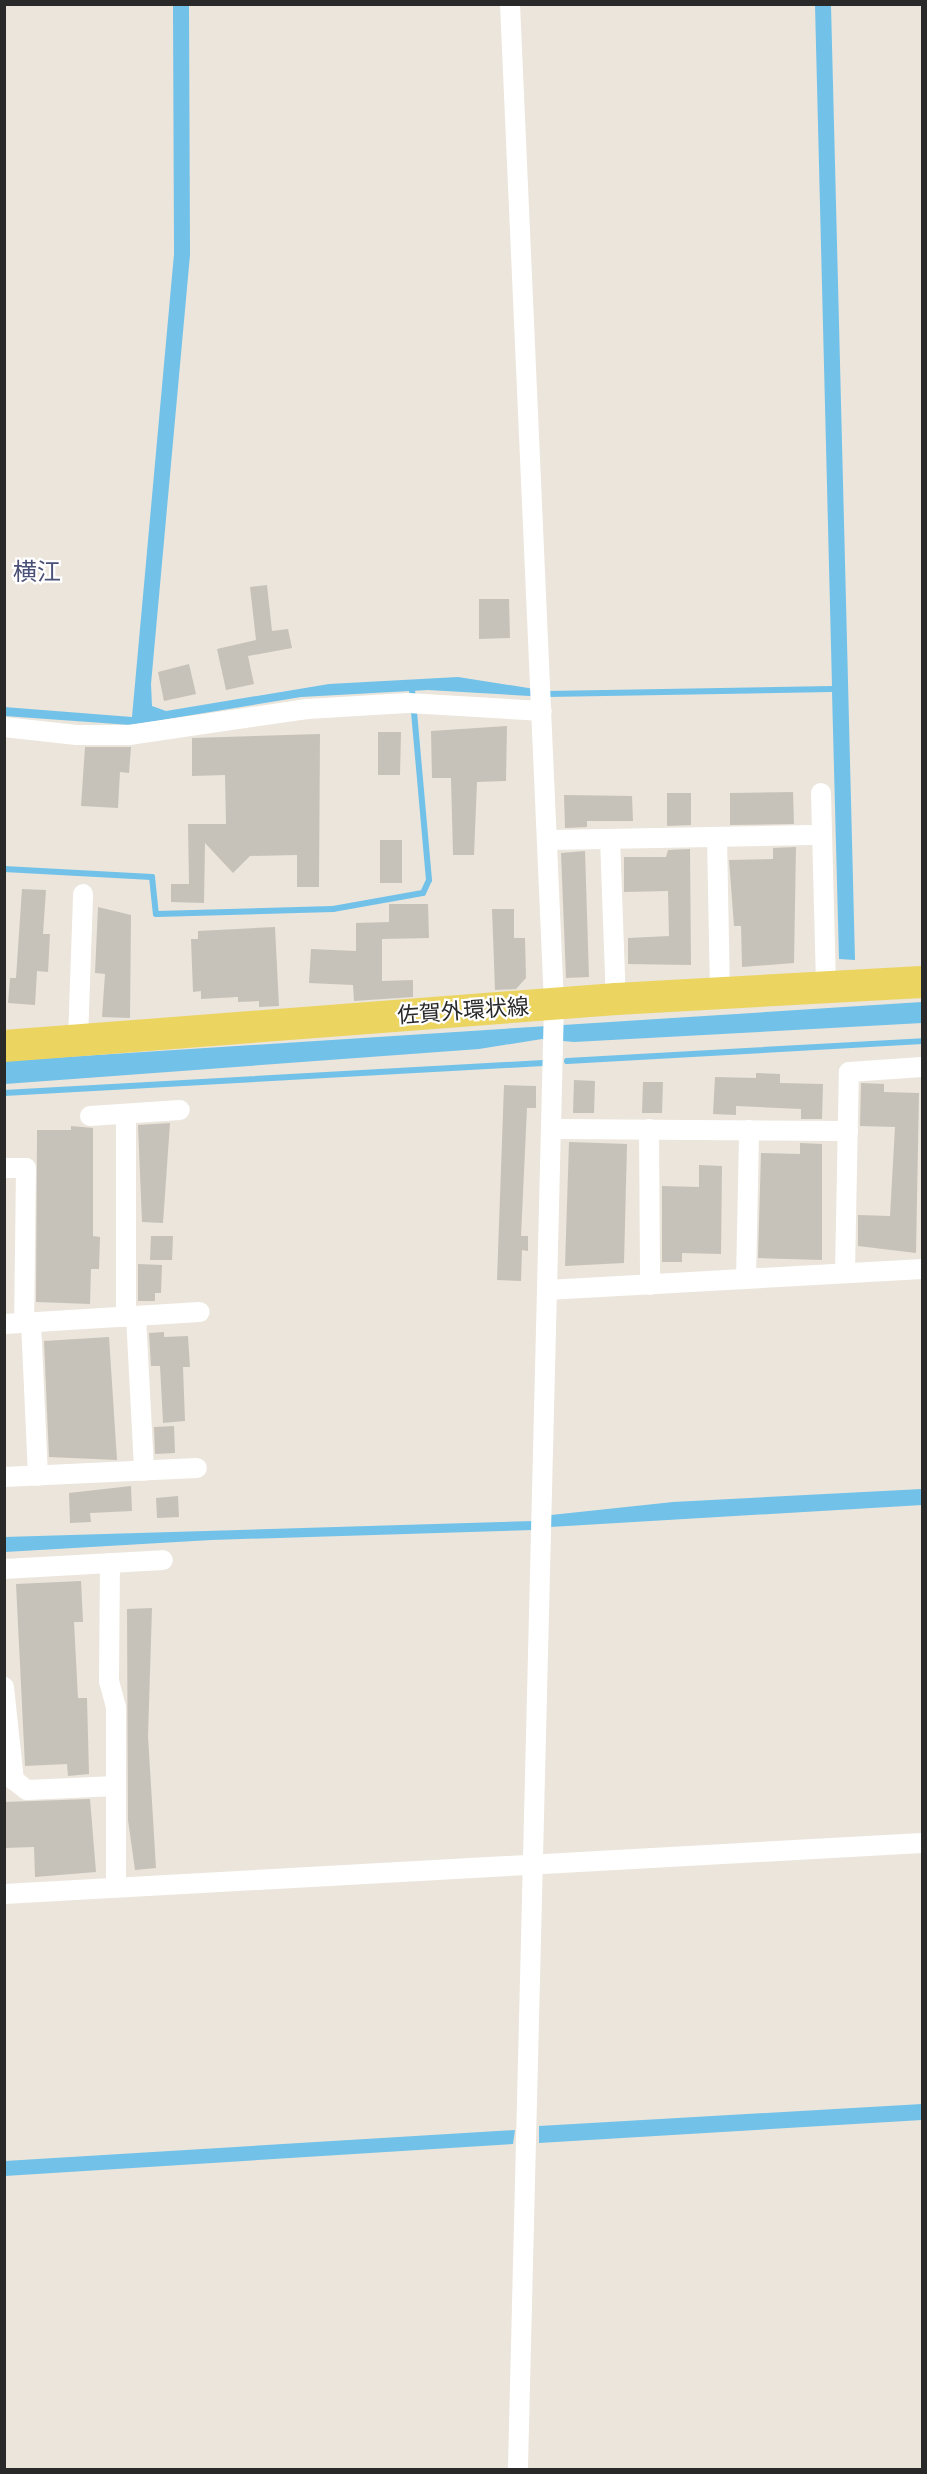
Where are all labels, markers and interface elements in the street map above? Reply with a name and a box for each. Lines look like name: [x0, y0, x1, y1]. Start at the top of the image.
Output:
district label: 横江: [13, 558, 61, 586]
street label: 佐賀外環状線: [396, 993, 530, 1029]

